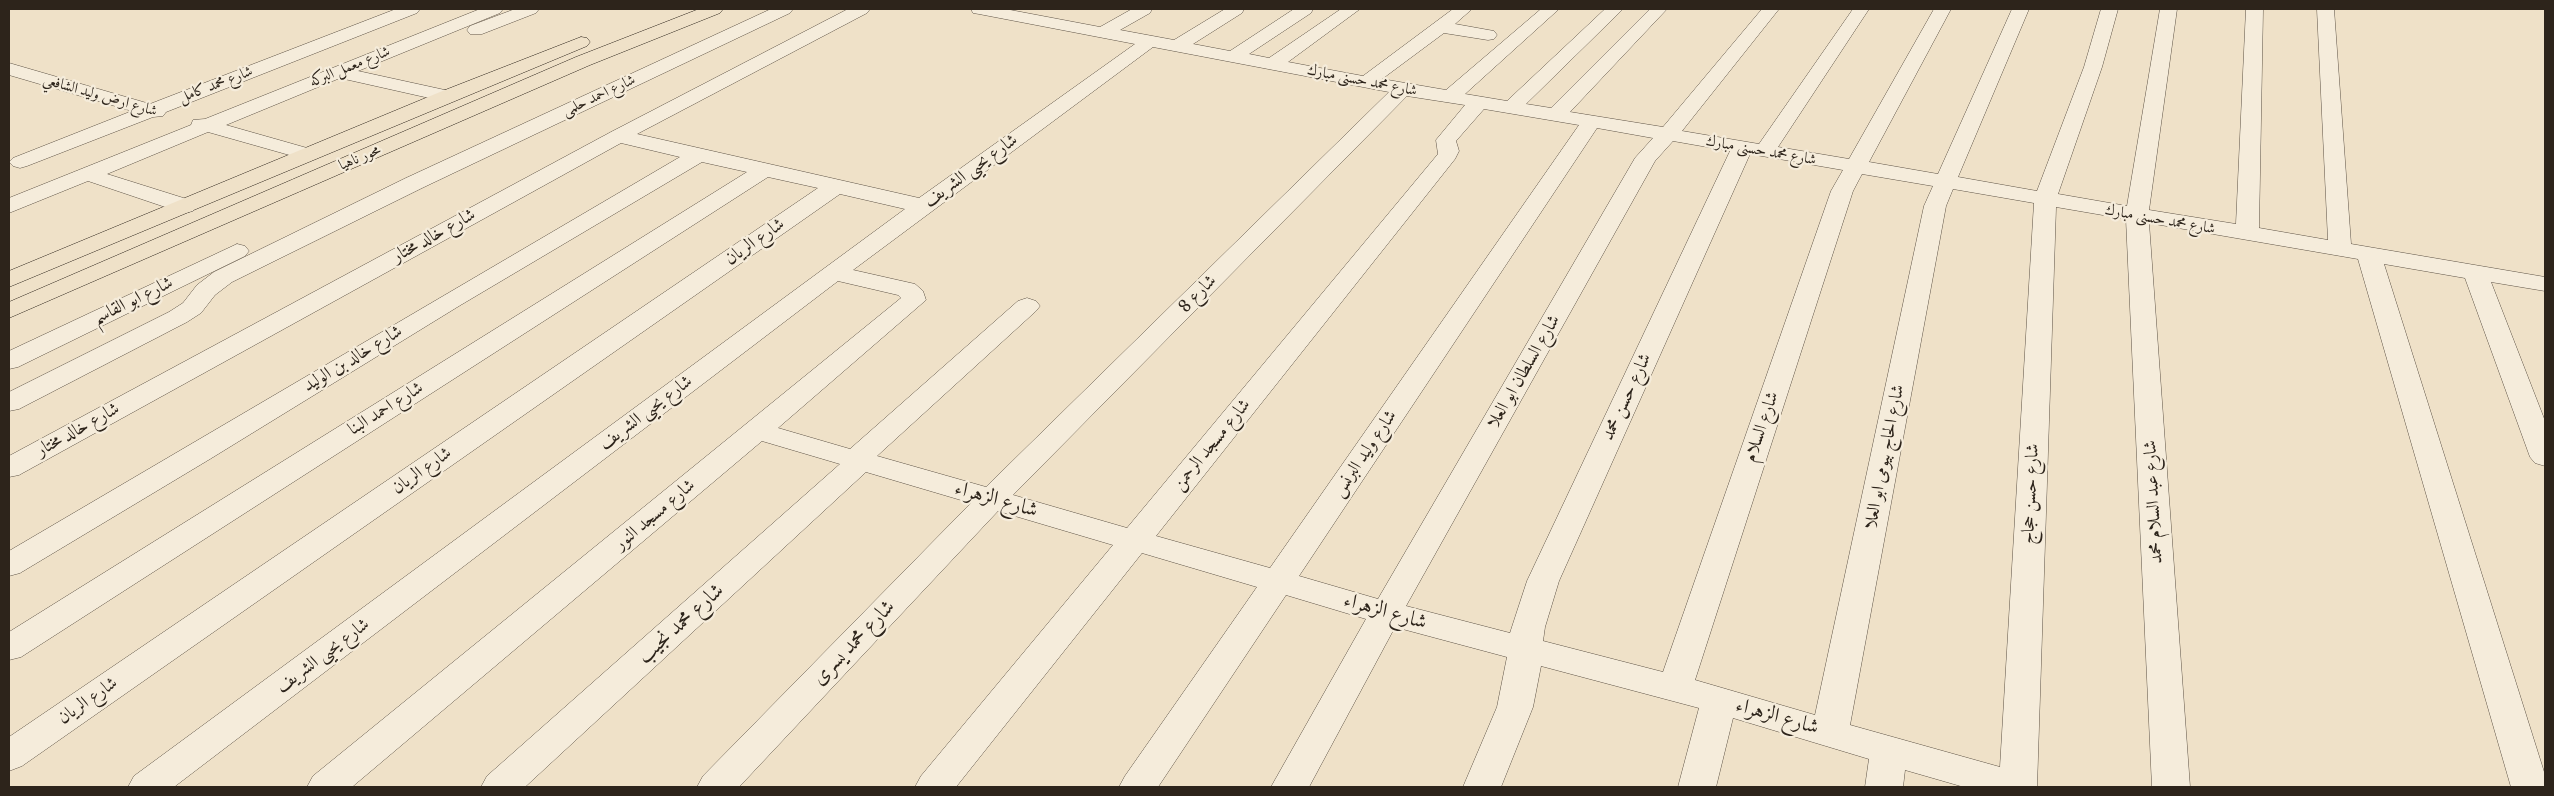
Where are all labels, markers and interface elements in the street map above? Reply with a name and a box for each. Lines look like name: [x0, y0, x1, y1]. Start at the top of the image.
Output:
street label: شارع معمل البركه: [307, 43, 393, 91]
street label: شارع محمد حسنى مبارك: [1305, 62, 1419, 100]
street label: شارع محمد كامل: [177, 63, 255, 107]
street label: شارع ارض وليد الشافعي: [41, 71, 159, 121]
street label: شارع احمد حلمى: [560, 71, 638, 121]
street label: شارع يحيى الشريف: [920, 130, 1022, 212]
street label: شارع محمد حسنى مبارك: [1704, 132, 1818, 170]
street label: محور ناهيا: [336, 141, 384, 175]
street label: شارع محمد حسنى مبارك: [2103, 201, 2217, 239]
street label: شارع خالد مختار: [389, 204, 479, 268]
street label: شارع الريان: [721, 214, 789, 270]
street label: شارع 8: [1175, 271, 1221, 317]
street label: شارع ابو القاسم: [89, 272, 177, 330]
street label: شارع السلطان ابو العلا: [1483, 311, 1565, 433]
street label: شارع خالد بن الوليد: [299, 321, 407, 397]
street label: شارع حسن محمد: [1597, 350, 1657, 444]
street label: شارع يحيى الشريف: [595, 371, 697, 455]
street label: شارع احمد البنا: [344, 377, 428, 441]
street label: شارع الحاج بيومى ابو العلا: [1860, 383, 1910, 531]
street label: شارع السلام: [1740, 389, 1784, 465]
street label: شارع مسجد الرحمن: [1168, 395, 1256, 495]
street label: شارع خالد مختار: [33, 398, 123, 462]
street label: شارع وليد البرنس: [1328, 406, 1402, 502]
street label: شارع عبد السلام محمد: [2140, 440, 2168, 564]
street label: شارع الريان: [388, 443, 456, 499]
street label: شارع حسن حجاج: [2018, 443, 2044, 545]
street label: شارع مسجد النور: [610, 475, 700, 555]
street label: شارع الزهراء: [951, 476, 1041, 524]
street label: شارع محمد نجيب: [632, 579, 730, 669]
street label: شارع الزهراء: [1340, 588, 1430, 636]
street label: شارع محمد يسرى: [807, 595, 901, 691]
street label: شارع يحيى الشريف: [272, 614, 374, 698]
street label: شارع الريان: [54, 673, 122, 729]
street label: شارع الزهراء: [1732, 693, 1822, 741]

